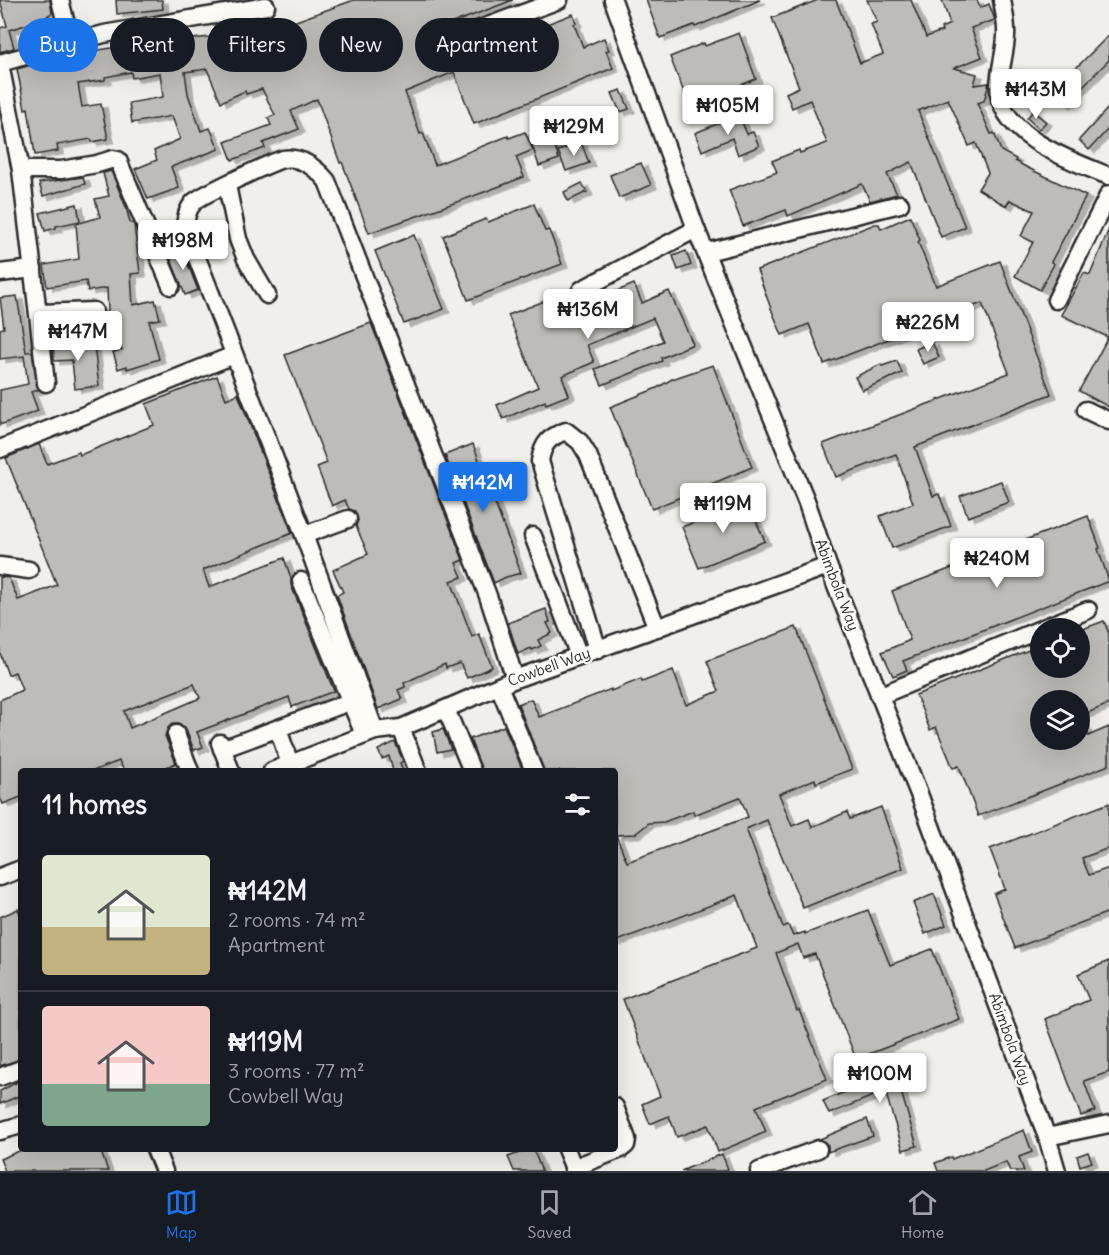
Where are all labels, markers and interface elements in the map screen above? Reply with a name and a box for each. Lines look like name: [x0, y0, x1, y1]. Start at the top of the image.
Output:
chip: Buy: [18, 18, 98, 72]
chip: Rent: [110, 18, 195, 72]
chip: Filters: [207, 18, 307, 72]
chip: New: [319, 18, 403, 72]
chip: Apartment: [415, 18, 559, 72]
pin: ₦143M: [994, 69, 1078, 120]
text: ₦143M: [1005, 76, 1067, 101]
pin: ₦105M: [686, 85, 770, 136]
text: ₦105M: [696, 92, 760, 117]
pin: ₦129M: [532, 106, 616, 157]
text: ₦129M: [543, 113, 605, 138]
pin: ₦198M: [141, 220, 225, 271]
text: ₦198M: [152, 227, 214, 252]
pin: ₦136M: [546, 289, 630, 340]
text: ₦136M: [557, 296, 619, 321]
pin: ₦226M: [886, 302, 970, 353]
text: ₦226M: [896, 309, 960, 334]
pin: ₦147M: [36, 311, 120, 362]
text: ₦147M: [48, 318, 108, 343]
pin: ₦142M: [441, 462, 525, 513]
text: ₦142M: [452, 469, 514, 494]
pin: ₦119M: [681, 483, 765, 534]
text: ₦119M: [694, 490, 752, 515]
street label: Abimbola Way: [811, 536, 864, 633]
pin: ₦240M: [955, 538, 1039, 589]
text: ₦240M: [964, 545, 1030, 570]
map controls: [1030, 618, 1090, 750]
button: locate: [1030, 618, 1090, 678]
street label: Cowbell Way: [505, 643, 593, 690]
button: layers: [1030, 690, 1090, 750]
text: 11 homes: [42, 788, 147, 821]
icon: filters: [561, 788, 594, 821]
text: ₦142M: [228, 874, 308, 907]
icon: home: [90, 879, 162, 951]
text: 2 rooms · 74 m²: [228, 907, 365, 932]
text: Apartment: [228, 932, 325, 957]
street label: Abimbola Way: [985, 990, 1036, 1088]
text: ₦119M: [228, 1025, 303, 1058]
icon: home: [90, 1030, 162, 1102]
pin: ₦100M: [838, 1053, 922, 1104]
text: 3 rooms · 77 m²: [228, 1058, 365, 1083]
text: ₦100M: [848, 1060, 912, 1085]
text: Cowbell Way: [228, 1083, 344, 1108]
tab: Map: [165, 1186, 198, 1242]
tab: Saved: [528, 1186, 571, 1242]
tab: Home: [901, 1186, 944, 1242]

